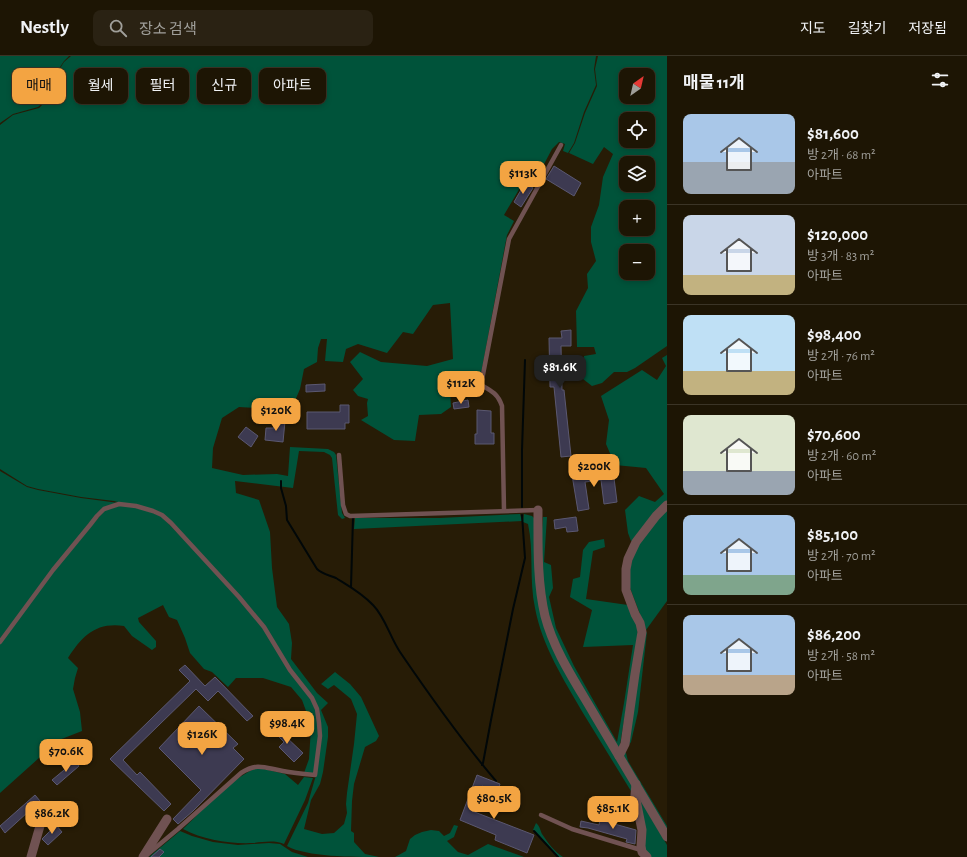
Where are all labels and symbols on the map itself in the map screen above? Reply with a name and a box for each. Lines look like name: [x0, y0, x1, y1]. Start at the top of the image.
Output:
north arrow: [619, 68, 655, 104]
pin: $113K: [495, 161, 551, 195]
pin: $81.6K: [527, 355, 593, 389]
pin: $112K: [433, 371, 489, 405]
pin: $120K: [248, 398, 304, 432]
pin: $200K: [566, 454, 622, 488]
pin: $98.4K: [254, 711, 320, 745]
pin: $126K: [174, 722, 230, 756]
pin: $70.6K: [33, 739, 99, 773]
pin: $80.5K: [461, 786, 527, 820]
pin: $85.1K: [580, 796, 646, 830]
pin: $86.2K: [19, 801, 85, 835]

